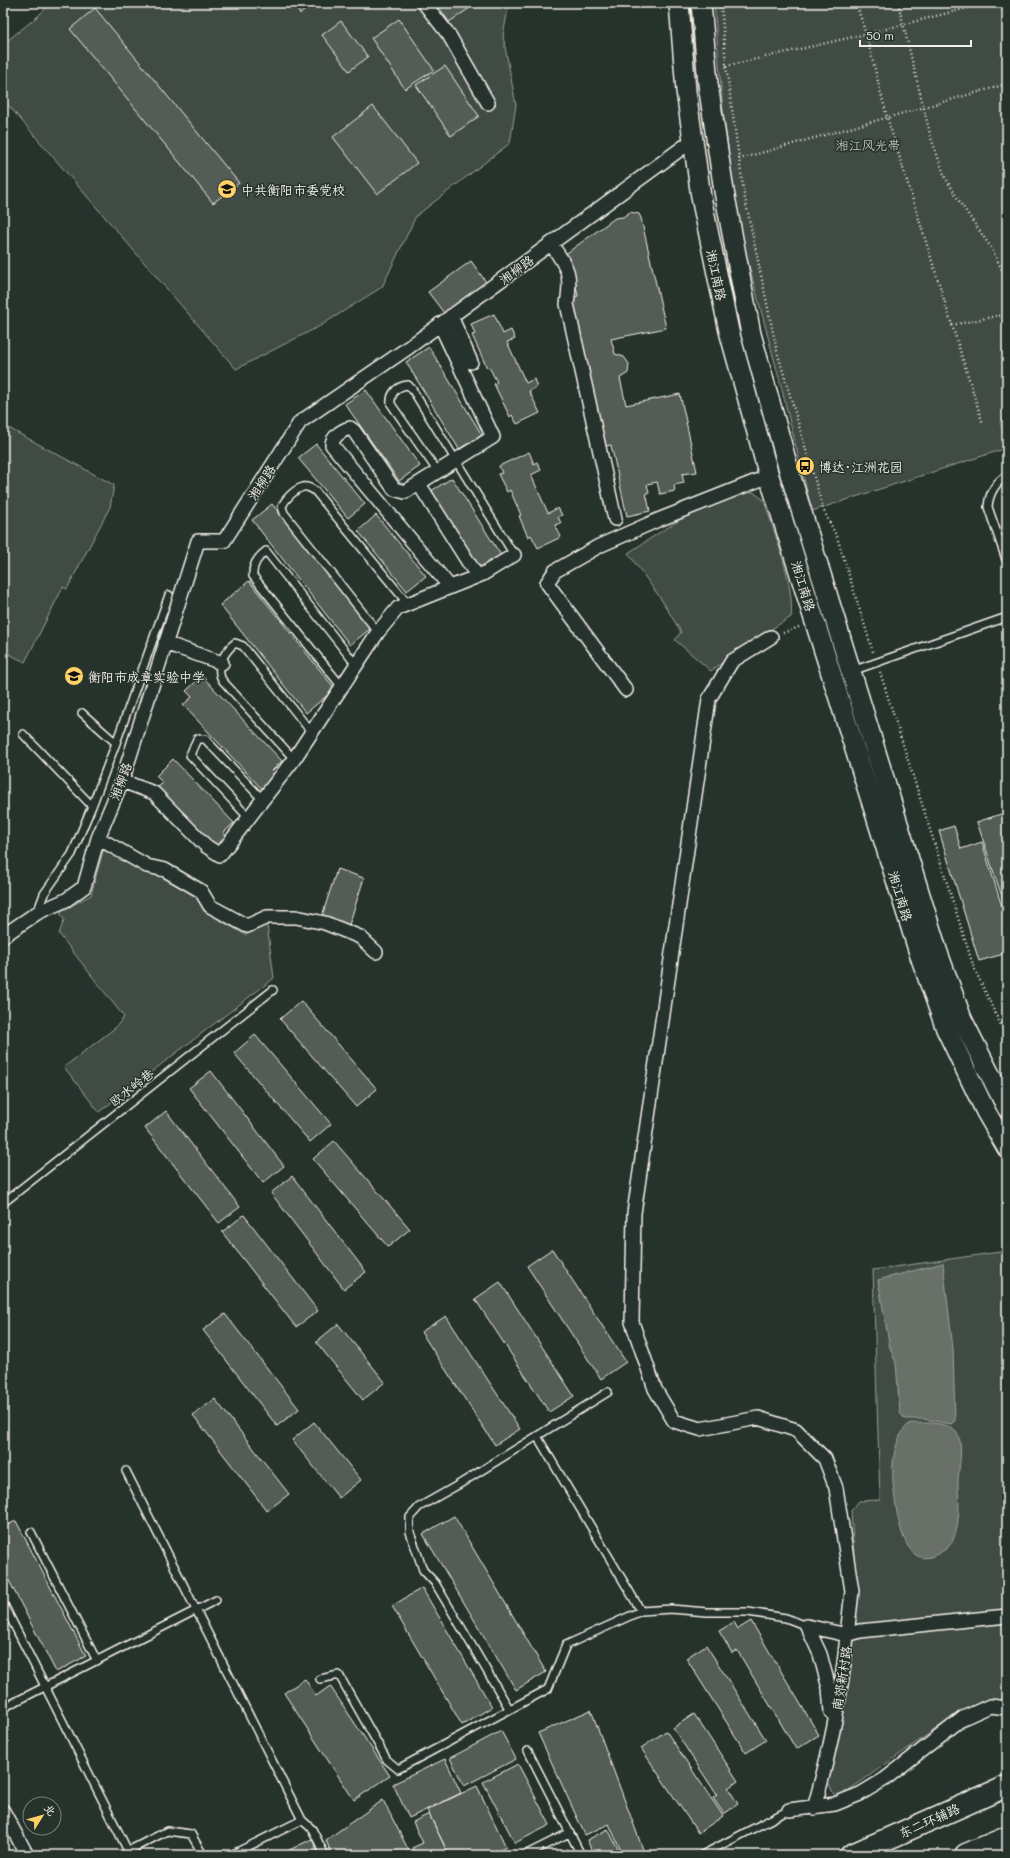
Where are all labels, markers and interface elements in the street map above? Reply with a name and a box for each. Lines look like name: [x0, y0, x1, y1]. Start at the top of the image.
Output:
scale bar: [860, 22, 971, 48]
text: 50 m: [866, 27, 894, 43]
park label: 湘江风光带: [835, 136, 901, 153]
school or university icon: 中共衡阳市委党校: [216, 178, 238, 200]
place label: 中共衡阳市委党校: [241, 181, 345, 198]
street label: 湘江南路: [703, 248, 731, 302]
street label: 湘柳路: [495, 251, 537, 287]
bus stop icon: 博达·江洲花园: [794, 455, 816, 477]
place label: 博达·江洲花园: [819, 458, 903, 475]
street label: 湘柳路: [243, 461, 279, 503]
street label: 湘江南路: [788, 559, 820, 613]
school or university icon: 衡阳市成章实验中学: [63, 665, 85, 687]
place label: 衡阳市成章实验中学: [88, 668, 205, 685]
street label: 湘柳路: [105, 760, 135, 802]
street label: 湘江南路: [885, 869, 917, 923]
street label: 欧水岭巷: [105, 1064, 157, 1110]
street label: 南郊新村路: [828, 1645, 854, 1711]
north arrow: [22, 1796, 62, 1836]
street label: 东二环辅路: [896, 1799, 962, 1841]
text: 北: [41, 1801, 60, 1819]

